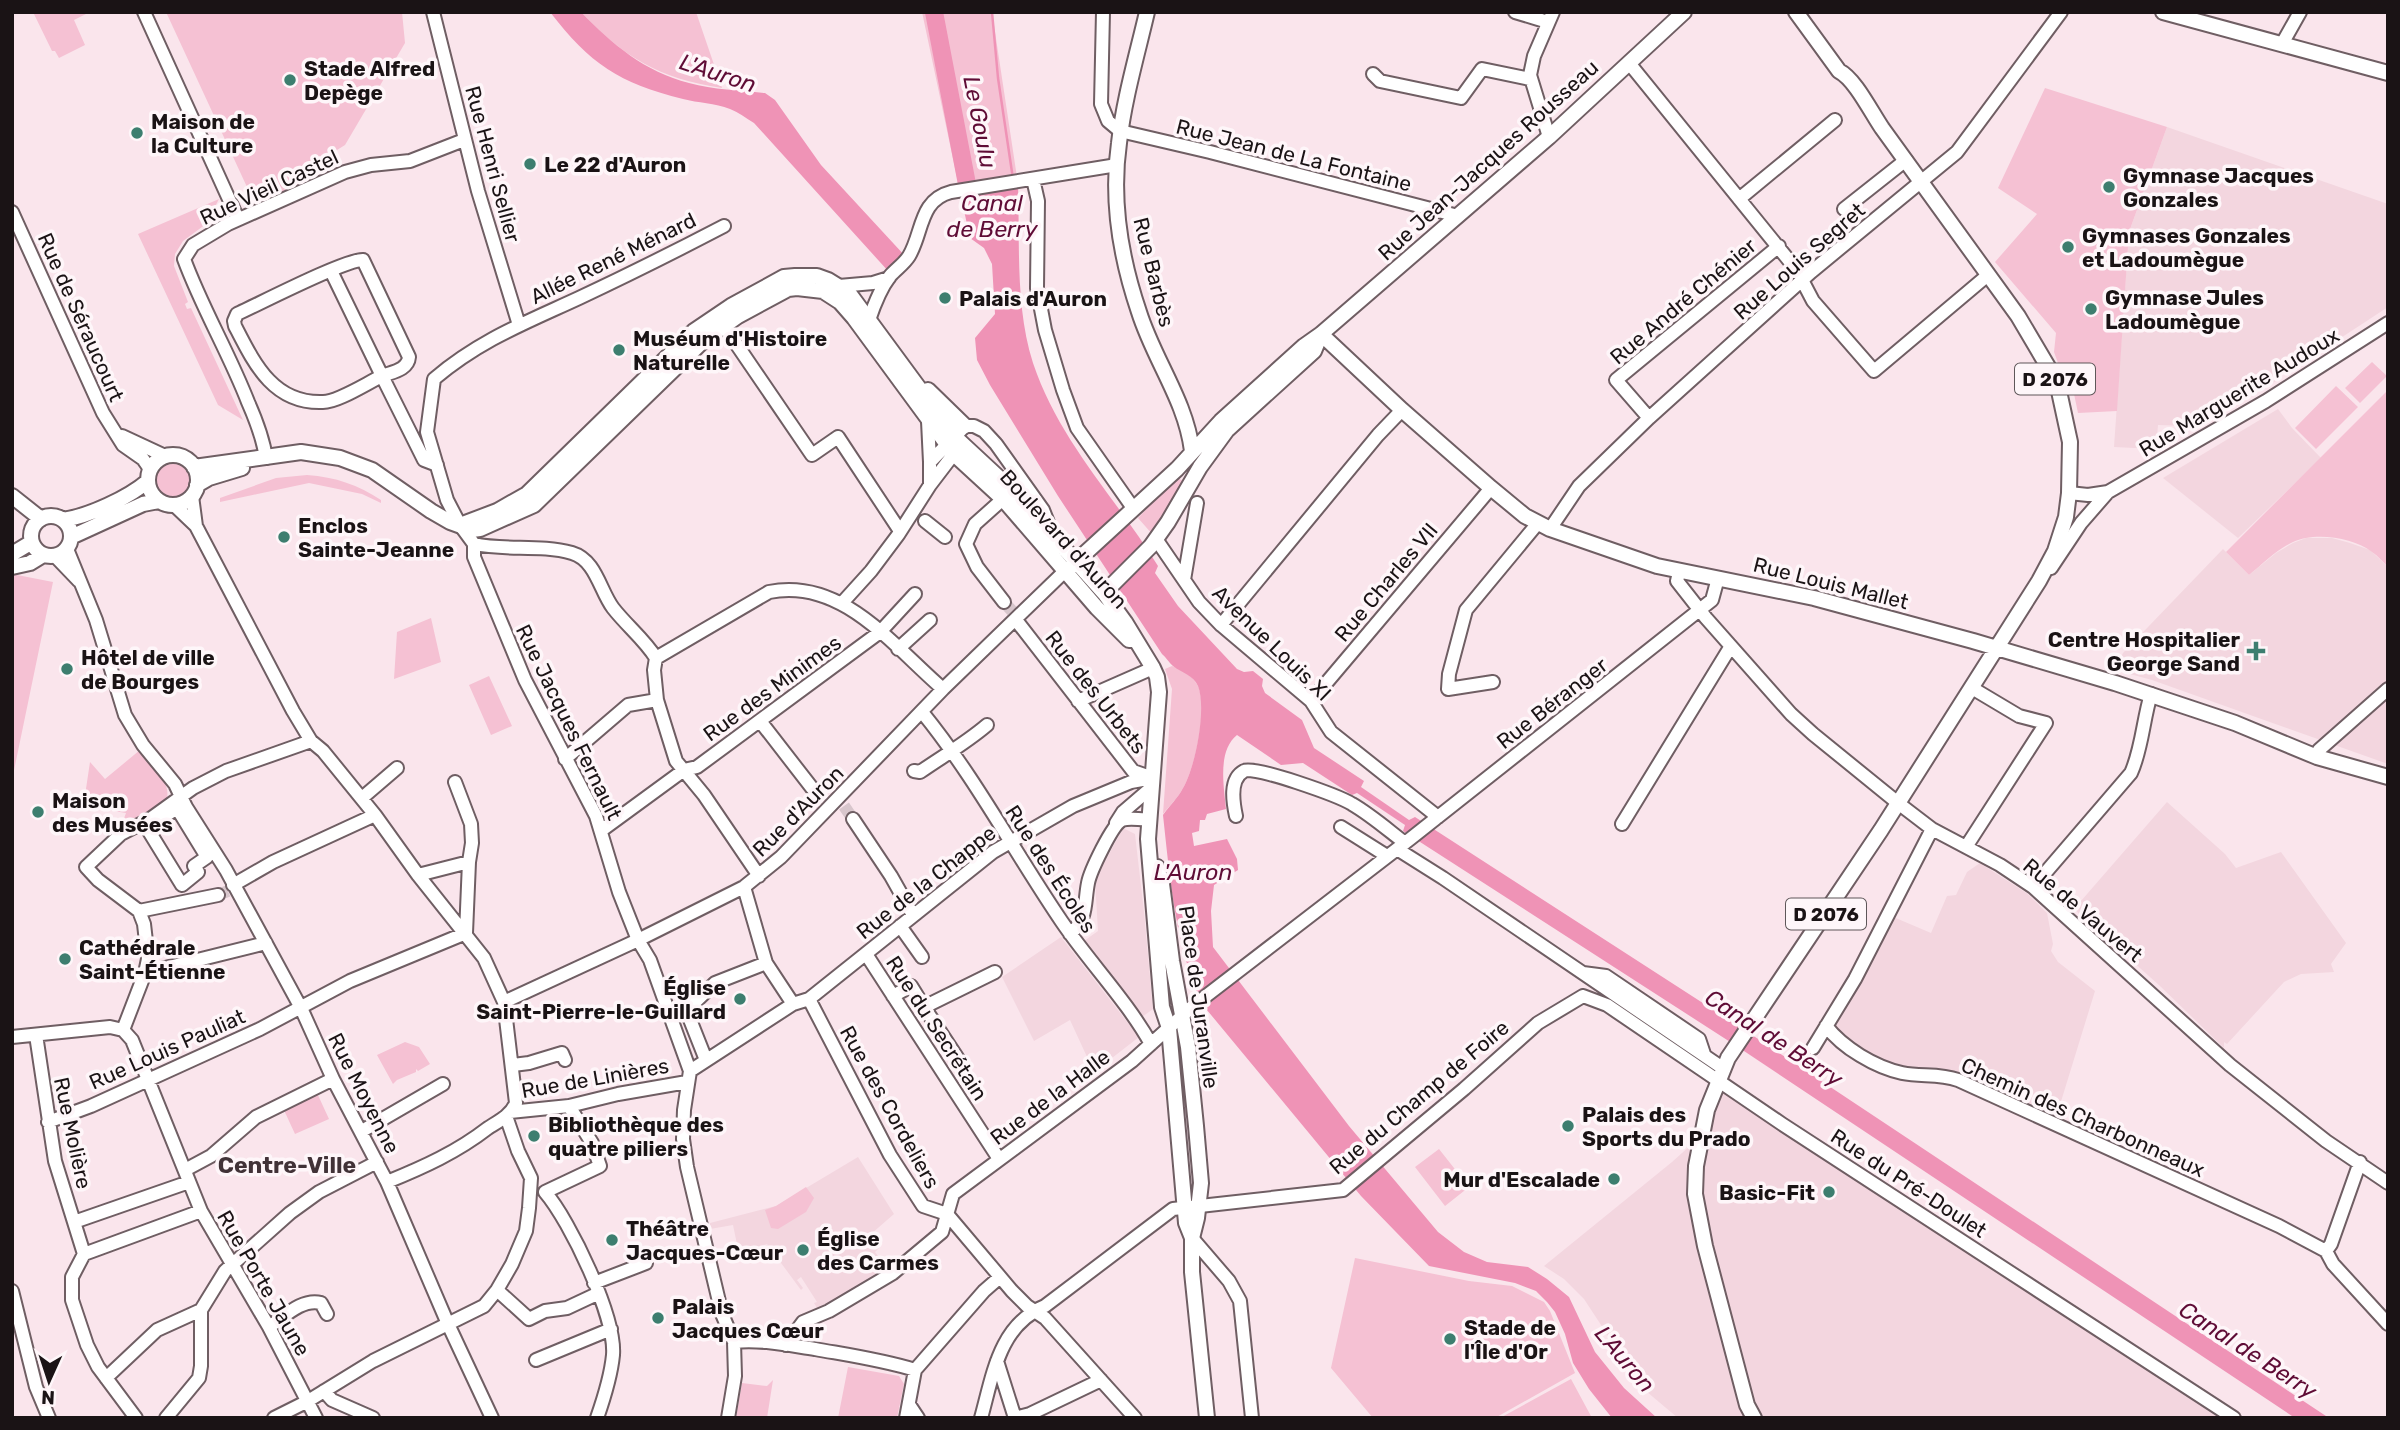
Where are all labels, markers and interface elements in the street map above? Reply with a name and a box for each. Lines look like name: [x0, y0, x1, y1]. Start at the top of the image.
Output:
water label: L'Auron: [676, 48, 760, 98]
street label: Rue Jean-Jacques Rousseau: [1373, 55, 1603, 265]
place label: Stade Alfred Depège: [304, 56, 435, 105]
marker: Stade Alfred Depège: [282, 72, 298, 88]
water label: Le Goulu: [957, 74, 1003, 171]
street label: Rue Henri Sellier: [460, 83, 526, 245]
place label: Maison de la Culture: [151, 109, 255, 158]
street label: Rue Jean de La Fontaine: [1174, 114, 1414, 196]
marker: Maison de la Culture: [129, 125, 145, 141]
street label: Rue Vieil Castel: [196, 144, 342, 230]
place label: Le 22 d'Auron: [544, 152, 686, 177]
marker: Le 22 d'Auron: [522, 156, 538, 172]
place label: Gymnase Jacques Gonzales: [2123, 163, 2314, 212]
marker: Gymnase Jacques Gonzales: [2101, 179, 2117, 195]
water label: Canal de Berry: [947, 189, 1039, 243]
street label: Rue Louis Segret: [1728, 197, 1870, 325]
street label: Allée René Ménard: [526, 207, 700, 309]
street label: Rue Barbès: [1128, 215, 1180, 329]
place label: Gymnases Gonzales et Ladoumègue: [2082, 223, 2291, 272]
street label: Rue de Séraucourt: [33, 229, 129, 405]
street label: Rue André Chénier: [1605, 233, 1761, 369]
marker: Gymnases Gonzales et Ladoumègue: [2060, 239, 2076, 255]
place label: Gymnase Jules Ladoumègue: [2105, 285, 2264, 334]
place label: Palais d'Auron: [959, 286, 1107, 311]
marker: Palais d'Auron: [937, 290, 953, 306]
marker: Gymnase Jules Ladoumègue: [2083, 301, 2099, 317]
street label: Rue Marguerite Audoux: [2134, 322, 2344, 462]
place label: Muséum d'Histoire Naturelle: [633, 326, 827, 375]
marker: Muséum d'Histoire Naturelle: [611, 342, 627, 358]
road number: D 2076: [2015, 364, 2095, 394]
street label: Boulevard d'Auron: [995, 464, 1133, 614]
place label: Enclos Sainte-Jeanne: [298, 513, 454, 562]
street label: Rue Charles VII: [1329, 518, 1443, 646]
marker: Enclos Sainte-Jeanne: [276, 529, 292, 545]
street label: Rue Louis Mallet: [1751, 552, 1911, 614]
street label: Avenue Louis XI: [1208, 580, 1336, 706]
street label: Rue Jacques Fernault: [511, 620, 627, 824]
street label: Rue des Urbets: [1040, 626, 1152, 758]
place label: Centre Hospitalier George Sand: [2048, 627, 2240, 676]
street label: Rue des Minimes: [698, 630, 846, 746]
marker: Centre Hospitalier George Sand: [2246, 641, 2266, 661]
place label: Hôtel de ville de Bourges: [81, 645, 215, 694]
street label: Rue Béranger: [1492, 652, 1612, 754]
marker: Hôtel de ville de Bourges: [59, 661, 75, 677]
street label: Rue d'Auron: [747, 760, 849, 862]
place label: Maison des Musées: [52, 788, 173, 837]
street label: Rue des Écoles: [1000, 800, 1102, 938]
marker: Maison des Musées: [30, 804, 46, 820]
street label: Rue de la Chappe: [851, 820, 1001, 944]
street label: Rue de Vauvert: [2018, 853, 2148, 967]
water label: L'Auron: [1154, 858, 1232, 886]
road number: D 2076: [1786, 898, 1866, 930]
street label: Place de Juranville: [1174, 904, 1224, 1090]
place label: Cathédrale Saint-Étienne: [79, 935, 225, 984]
marker: Cathédrale Saint-Étienne: [57, 951, 73, 967]
street label: Rue du Secrétain: [881, 951, 993, 1105]
place label: Église Saint-Pierre-le-Guillard: [476, 975, 726, 1024]
water label: Canal de Berry: [1700, 983, 1849, 1094]
marker: Église Saint-Pierre-le-Guillard: [732, 991, 748, 1007]
street label: Rue Louis Pauliat: [85, 1003, 249, 1095]
street label: Rue du Champ de Foire: [1324, 1015, 1514, 1179]
street label: Rue des Cordeliers: [835, 1021, 945, 1193]
street label: Rue Moyenne: [323, 1029, 405, 1157]
street label: Rue de la Halle: [985, 1044, 1115, 1150]
street label: Chemin des Charbonneaux: [1957, 1052, 2209, 1182]
street label: Rue de Linières: [519, 1053, 671, 1103]
street label: Rue Molière: [49, 1075, 97, 1191]
place label: Palais des Sports du Prado: [1582, 1102, 1751, 1151]
place label: Bibliothèque des quatre piliers: [548, 1112, 724, 1161]
marker: Palais des Sports du Prado: [1560, 1118, 1576, 1134]
street label: Rue du Pré-Doulet: [1826, 1123, 1992, 1243]
marker: Bibliothèque des quatre piliers: [526, 1128, 542, 1144]
district label: Centre-Ville: [218, 1151, 356, 1179]
place label: Mur d'Escalade: [1443, 1167, 1600, 1192]
marker: Mur d'Escalade: [1606, 1171, 1622, 1187]
place label: Basic-Fit: [1719, 1180, 1815, 1205]
marker: Basic-Fit: [1821, 1184, 1837, 1200]
street label: Rue Porte Jaune: [212, 1206, 316, 1360]
place label: Théâtre Jacques-Cœur: [626, 1216, 784, 1265]
place label: Église des Carmes: [817, 1226, 939, 1275]
marker: Théâtre Jacques-Cœur: [604, 1232, 620, 1248]
marker: Église des Carmes: [795, 1242, 811, 1258]
place label: Palais Jacques Cœur: [672, 1294, 824, 1343]
water label: Canal de Berry: [2174, 1295, 2323, 1406]
marker: Palais Jacques Cœur: [650, 1310, 666, 1326]
place label: Stade de l'Île d'Or: [1464, 1315, 1556, 1364]
water label: L'Auron: [1589, 1320, 1661, 1398]
marker: Stade de l'Île d'Or: [1442, 1331, 1458, 1347]
north arrow: [14, 1346, 84, 1416]
text: N: [41, 1386, 56, 1409]

